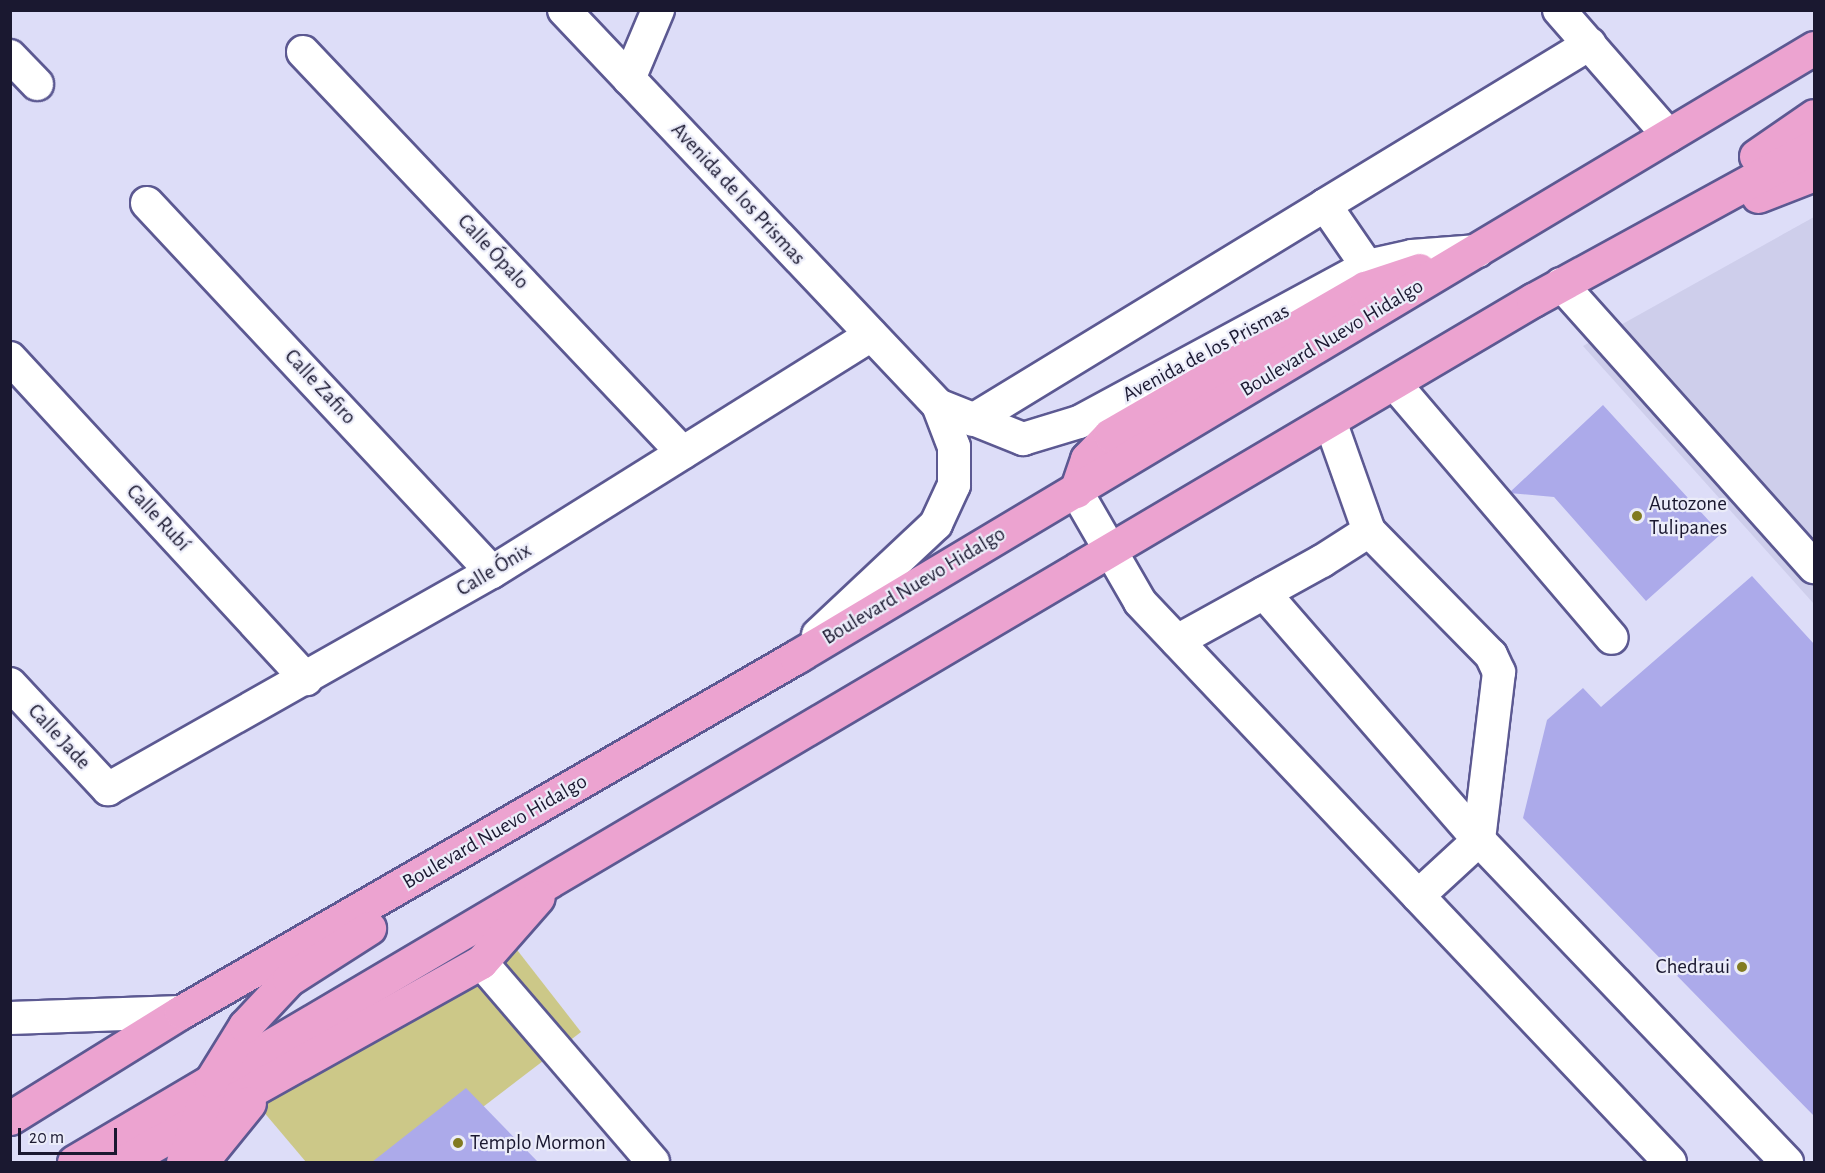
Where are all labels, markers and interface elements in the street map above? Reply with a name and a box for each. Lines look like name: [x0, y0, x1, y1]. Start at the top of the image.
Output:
street label: Avenida de los Prismas: [666, 118, 810, 270]
street label: Calle Ópalo: [452, 209, 534, 295]
street label: Boulevard Nuevo Hidalgo: [1236, 273, 1428, 403]
street label: Avenida de los Prismas: [1118, 298, 1294, 408]
street label: Calle Zafiro: [279, 344, 361, 430]
street label: Calle Rubí: [121, 479, 195, 557]
place label: Autozone Tulipanes: [1649, 491, 1727, 541]
marker: Autozone Tulipanes: [1630, 509, 1644, 523]
street label: Boulevard Nuevo Hidalgo: [818, 521, 1010, 651]
street label: Calle Ónix: [452, 538, 536, 602]
street label: Calle Jade: [22, 699, 96, 775]
street label: Boulevard Nuevo Hidalgo: [398, 769, 592, 895]
place label: Chedraui: [1656, 954, 1730, 980]
marker: Chedraui: [1735, 960, 1749, 974]
scale bar: [21, 1116, 120, 1154]
text: 20 m: [29, 1129, 64, 1147]
place label: Templo Mormon: [470, 1130, 606, 1156]
marker: Templo Mormon: [451, 1136, 465, 1150]

